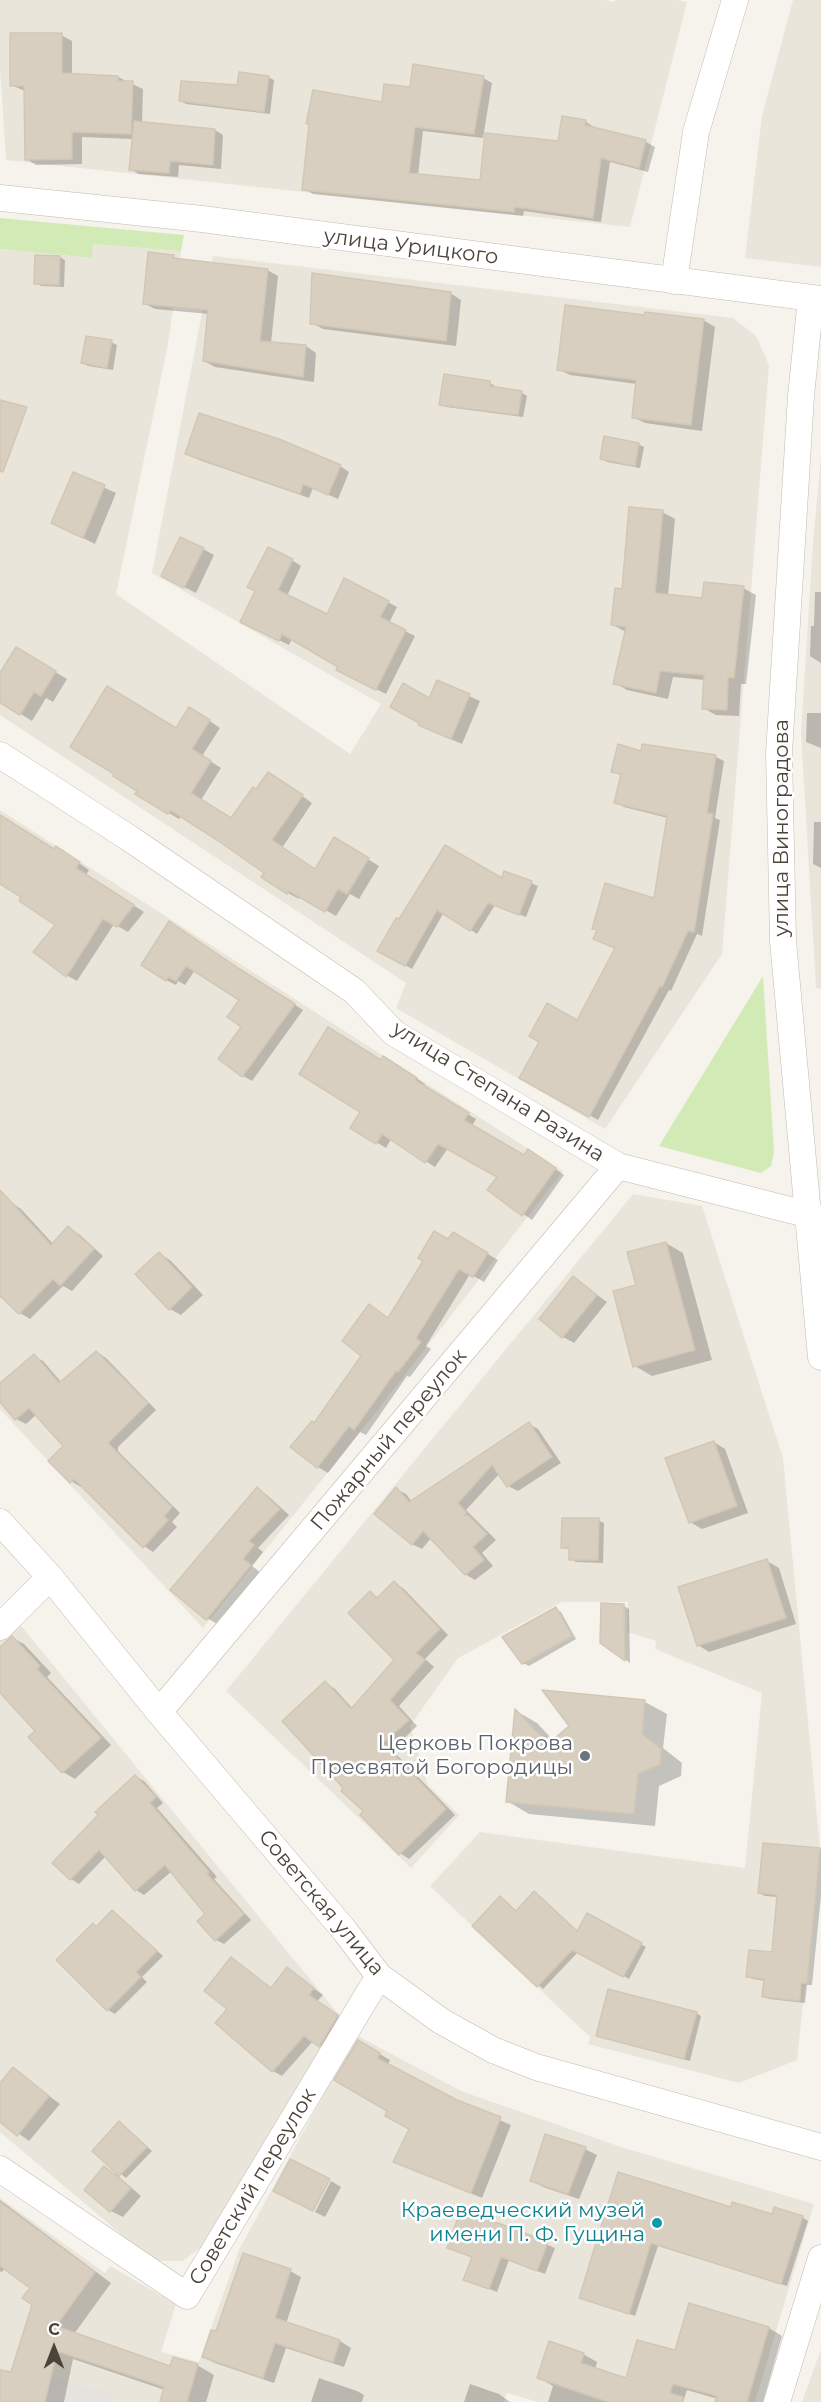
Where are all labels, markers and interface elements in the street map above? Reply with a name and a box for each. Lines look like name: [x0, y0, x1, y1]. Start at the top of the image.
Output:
street label: улица Урицкого: [322, 224, 500, 270]
street label: улица Виноградова: [769, 719, 795, 937]
street label: улица Степана Разина: [387, 1016, 609, 1168]
street label: Пожарный переулок: [306, 1344, 472, 1536]
place label: Церковь Покрова Пресвятой Богородицы: [310, 1731, 573, 1781]
marker: Церковь Покрова Пресвятой Богородицы: [578, 1749, 592, 1763]
street label: Советская улица: [253, 1825, 389, 1981]
street label: Советский переулок: [184, 2084, 322, 2290]
place label: Краеведческий музей имени П. Ф. Гущина: [401, 2198, 645, 2248]
marker: Краеведческий музей имени П. Ф. Гущина: [650, 2216, 664, 2230]
north arrow: [24, 2318, 84, 2378]
text: С: [48, 2320, 60, 2339]

